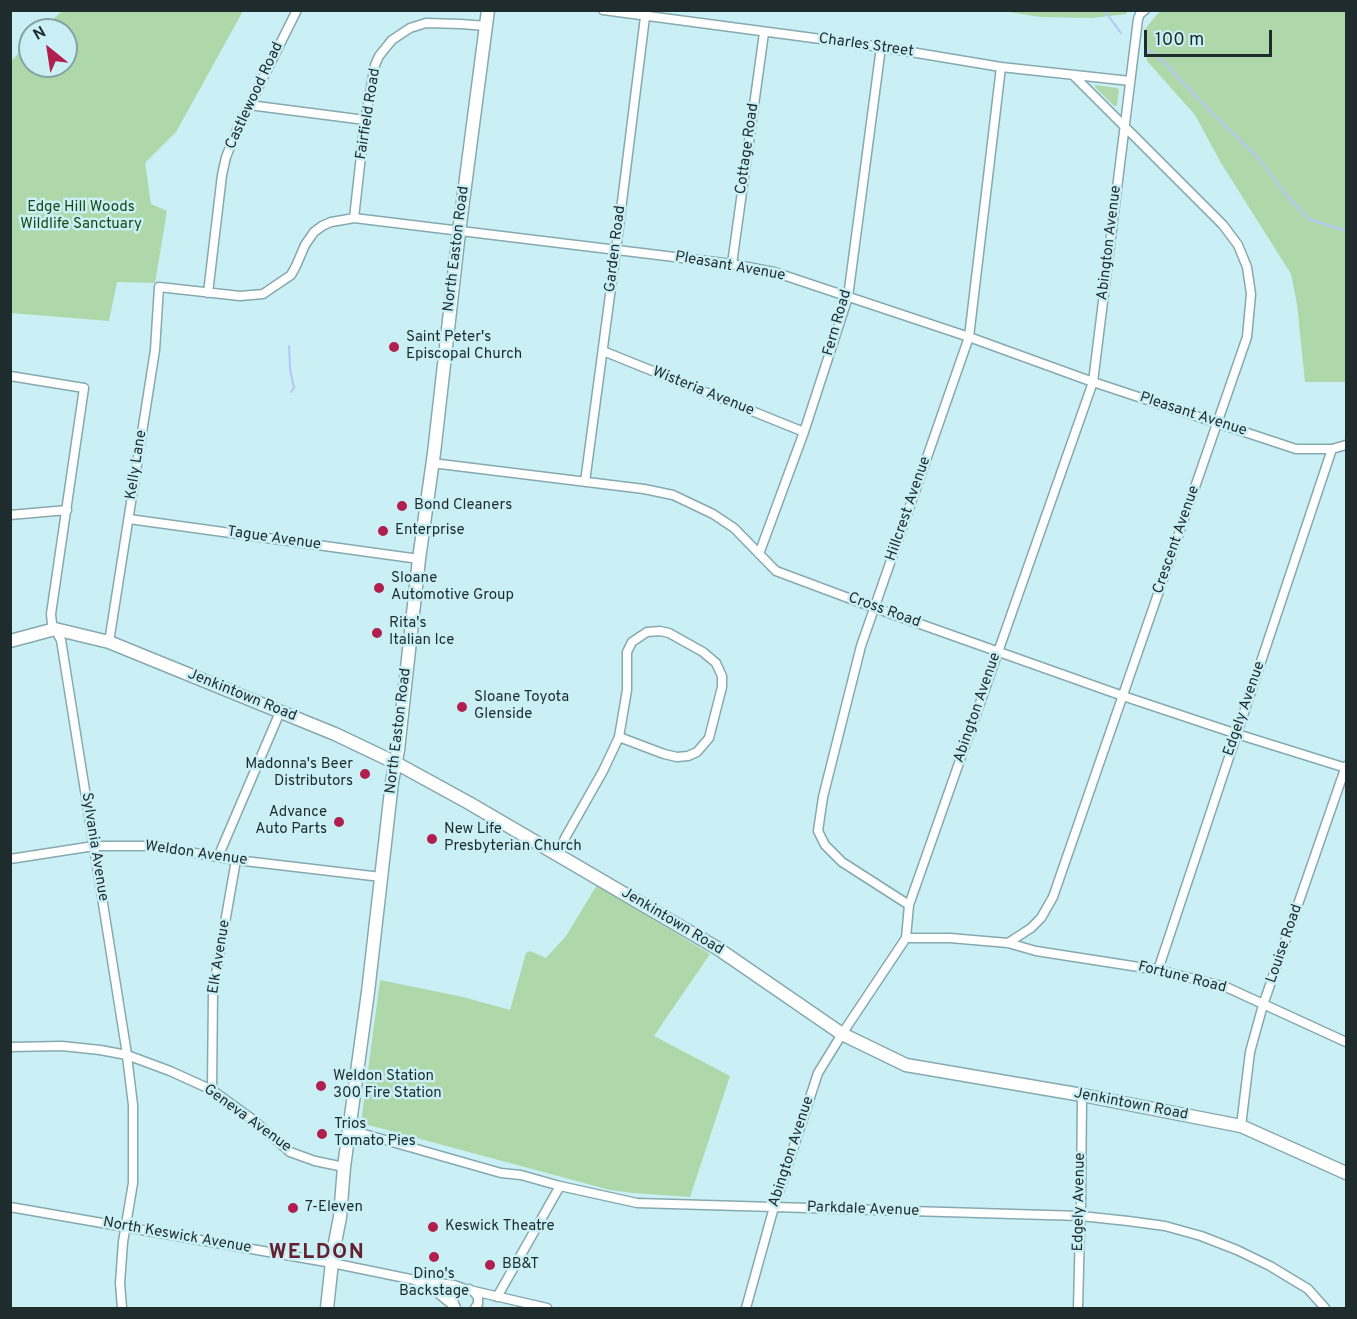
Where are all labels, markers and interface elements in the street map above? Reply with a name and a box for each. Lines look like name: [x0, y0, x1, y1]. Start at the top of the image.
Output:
north arrow: [18, 18, 78, 78]
scale bar: [1147, 18, 1274, 56]
text: N: [30, 23, 50, 46]
text: 100 m: [1155, 29, 1204, 52]
street label: Charles Street: [817, 30, 915, 62]
street label: Castlewood Road: [222, 40, 288, 152]
street label: Fairfield Road: [353, 67, 385, 161]
street label: Cottage Road: [733, 102, 763, 196]
street label: North Easton Road: [440, 185, 474, 313]
street label: Abington Avenue: [1094, 185, 1126, 301]
park label: Edge Hill Woods Wildlife Sanctuary: [20, 199, 142, 234]
street label: Garden Road: [602, 205, 630, 293]
street label: Pleasant Avenue: [673, 248, 787, 286]
street label: Fern Road: [820, 288, 856, 358]
place label: Saint Peter's Episcopal Church: [406, 329, 522, 364]
marker: Saint Peter's Episcopal Church: [387, 340, 401, 354]
street label: Wisteria Avenue: [649, 363, 757, 421]
street label: Pleasant Avenue: [1137, 389, 1249, 441]
street label: Kelly Lane: [123, 429, 151, 501]
street label: Hillcrest Avenue: [883, 454, 935, 564]
street label: Crescent Avenue: [1150, 483, 1204, 597]
place label: Bond Cleaners: [414, 497, 512, 515]
marker: Bond Cleaners: [395, 499, 409, 513]
place label: Enterprise: [395, 522, 465, 540]
street label: Tague Avenue: [226, 524, 322, 554]
marker: Enterprise: [376, 524, 390, 538]
place label: Sloane Automotive Group: [391, 570, 514, 605]
marker: Sloane Automotive Group: [372, 581, 386, 595]
street label: Cross Road: [845, 590, 923, 632]
place label: Rita's Italian Ice: [389, 615, 454, 650]
marker: Rita's Italian Ice: [370, 626, 384, 640]
street label: Abington Avenue: [951, 650, 1005, 766]
street label: Edgely Avenue: [1220, 659, 1270, 759]
street label: Jenkintown Road: [185, 666, 299, 726]
street label: North Easton Road: [382, 667, 416, 795]
place label: Sloane Toyota Glenside: [474, 689, 569, 724]
marker: Sloane Toyota Glenside: [455, 700, 469, 714]
place label: Madonna's Beer Distributors: [245, 756, 353, 791]
marker: Madonna's Beer Distributors: [358, 767, 372, 781]
street label: Sylvania Avenue: [77, 791, 111, 903]
place label: Advance Auto Parts: [255, 804, 327, 839]
marker: Advance Auto Parts: [332, 815, 346, 829]
place label: New Life Presbyterian Church: [444, 821, 582, 856]
marker: New Life Presbyterian Church: [425, 832, 439, 846]
street label: Weldon Avenue: [144, 838, 248, 870]
street label: Jenkintown Road: [618, 884, 726, 960]
street label: Louise Road: [1263, 902, 1307, 986]
street label: Elk Avenue: [205, 919, 235, 995]
street label: Fortune Road: [1136, 958, 1228, 998]
place label: Weldon Station 300 Fire Station: [333, 1068, 442, 1103]
marker: Weldon Station 300 Fire Station: [314, 1079, 328, 1093]
street label: Geneva Avenue: [200, 1081, 294, 1157]
street label: Jenkintown Road: [1072, 1085, 1190, 1125]
street label: Abington Avenue: [766, 1094, 818, 1210]
place label: Trios Tomato Pies: [334, 1116, 416, 1151]
marker: Trios Tomato Pies: [315, 1127, 329, 1141]
street label: Edgely Avenue: [1070, 1152, 1090, 1252]
place label: 7-Eleven: [305, 1199, 363, 1217]
street label: Parkdale Avenue: [806, 1199, 920, 1221]
marker: 7-Eleven: [286, 1201, 300, 1215]
street label: North Keswick Avenue: [101, 1214, 253, 1258]
place label: Keswick Theatre: [445, 1218, 555, 1236]
marker: Keswick Theatre: [426, 1220, 440, 1234]
district label: WELDON: [269, 1241, 365, 1267]
marker: Dino's Backstage: [427, 1250, 441, 1264]
place label: BB&T: [502, 1256, 539, 1274]
marker: BB&T: [483, 1258, 497, 1272]
place label: Dino's Backstage: [399, 1266, 469, 1301]

